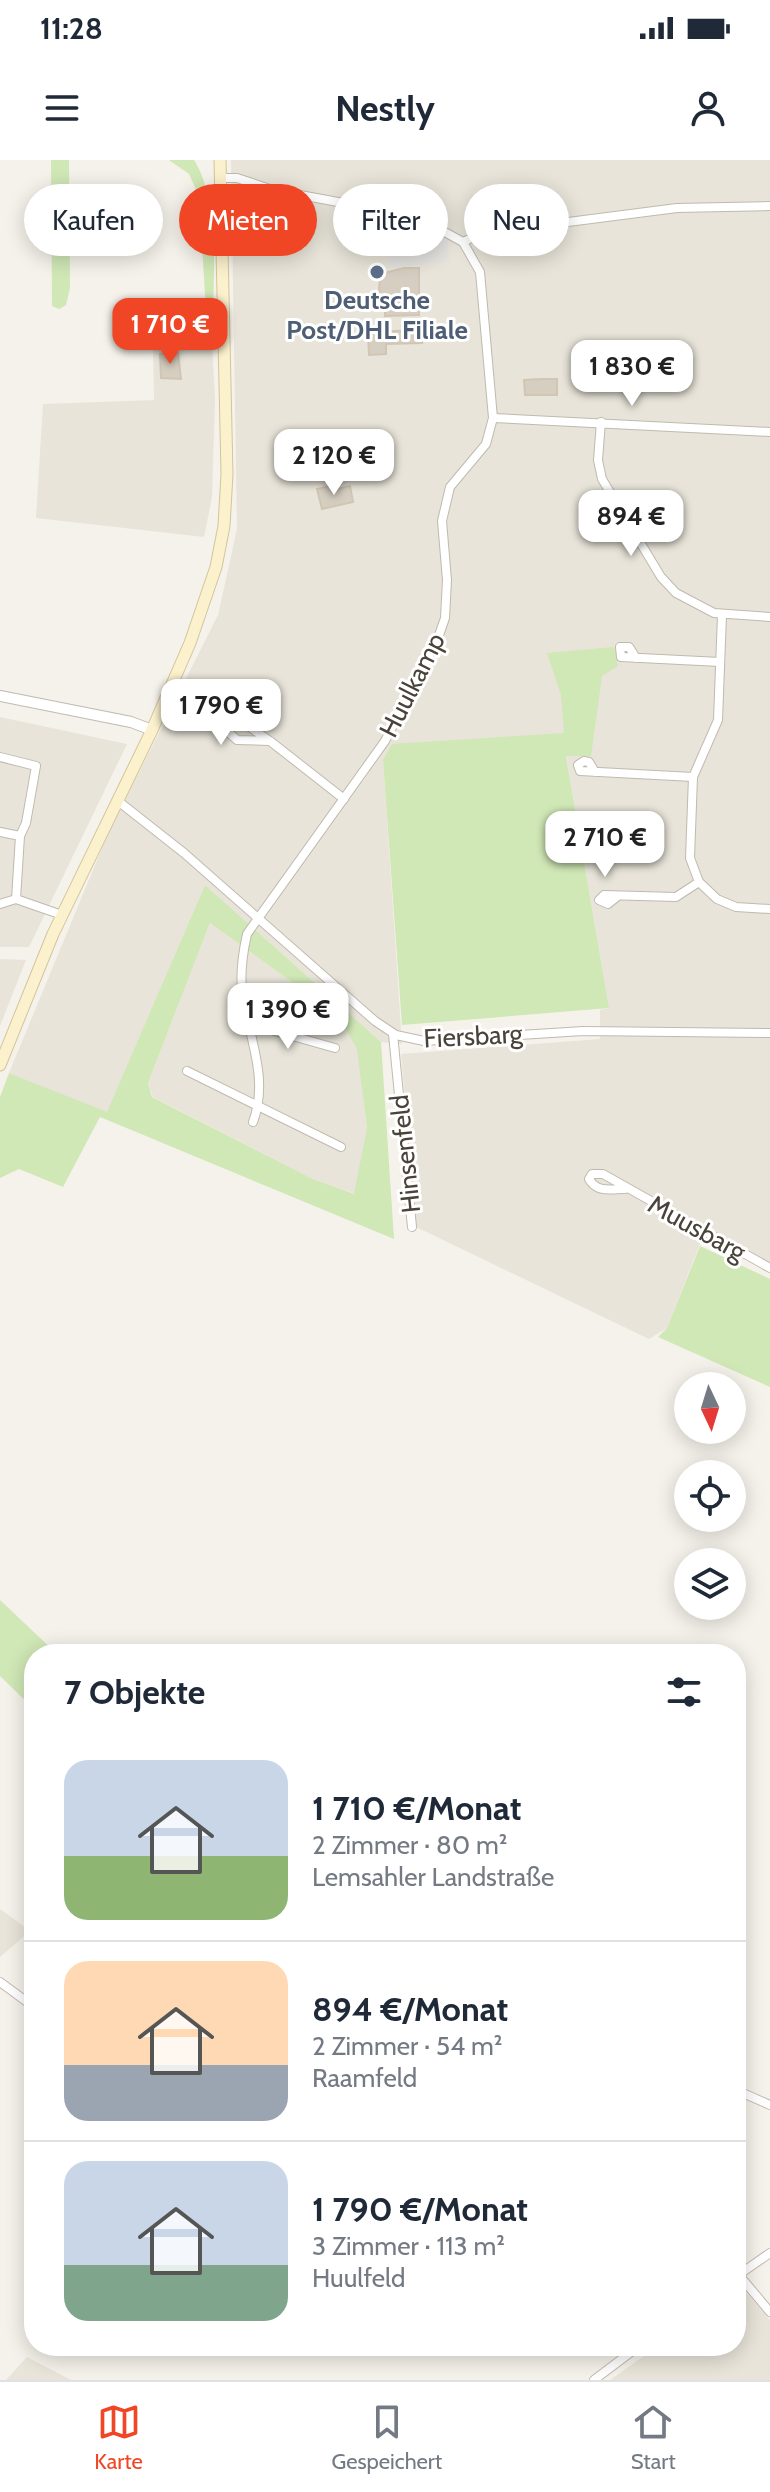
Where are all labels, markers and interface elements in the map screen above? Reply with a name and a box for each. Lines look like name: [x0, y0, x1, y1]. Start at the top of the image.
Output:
text: 11:28: [40, 10, 103, 47]
icon: menu: [40, 86, 84, 130]
text: Nestly: [335, 86, 435, 130]
icon: person: [686, 86, 730, 130]
chip: Kaufen: [24, 184, 163, 256]
chip: Mieten: [179, 184, 317, 256]
chip: Filter: [333, 184, 448, 256]
chip: Neu: [464, 184, 569, 256]
marker: Deutsche Post/DHL Filiale: [368, 263, 386, 281]
place label: Deutsche Post/DHL Filiale: [286, 284, 468, 346]
pin: 1 710 €: [96, 298, 244, 366]
text: 1 710 €: [130, 308, 210, 340]
pin: 1 830 €: [558, 340, 706, 408]
text: 1 830 €: [589, 350, 675, 382]
pin: 2 120 €: [260, 429, 408, 497]
text: 2 120 €: [292, 439, 376, 471]
pin: 894 €: [575, 490, 687, 558]
text: 894 €: [597, 500, 665, 532]
street label: Huulkamp: [372, 628, 452, 742]
pin: 1 790 €: [147, 679, 295, 747]
text: 1 790 €: [179, 689, 263, 721]
pin: 2 710 €: [531, 811, 679, 879]
text: 2 710 €: [563, 821, 647, 853]
pin: 1 390 €: [214, 983, 362, 1051]
text: 1 390 €: [246, 993, 330, 1025]
street label: Fiersbarg: [423, 1017, 524, 1055]
street label: Hinsenfeld: [383, 1093, 427, 1215]
street label: Muusbarg: [643, 1188, 752, 1268]
north arrow: [674, 1372, 746, 1444]
map controls: [674, 1372, 746, 1620]
button: locate: [674, 1460, 746, 1532]
button: layers: [674, 1548, 746, 1620]
icon: filters: [662, 1670, 706, 1714]
text: 7 Objekte: [64, 1671, 205, 1713]
text: 1 710 €/Monat: [312, 1787, 521, 1829]
icon: home: [128, 1792, 224, 1888]
text: 2 Zimmer · 80 m²: [312, 1829, 507, 1861]
text: Lemsahler Landstraße: [312, 1861, 554, 1893]
text: 894 €/Monat: [312, 1988, 508, 2030]
icon: home: [128, 1993, 224, 2089]
text: 2 Zimmer · 54 m²: [312, 2030, 503, 2062]
text: Raamfeld: [312, 2062, 417, 2094]
text: 1 790 €/Monat: [312, 2188, 528, 2230]
icon: home: [128, 2193, 224, 2289]
text: 3 Zimmer · 113 m²: [312, 2230, 505, 2262]
text: Huulfeld: [312, 2262, 406, 2294]
tab: Karte: [94, 2400, 143, 2475]
tab: Gespeichert: [331, 2400, 442, 2475]
tab: Start: [631, 2400, 676, 2475]

